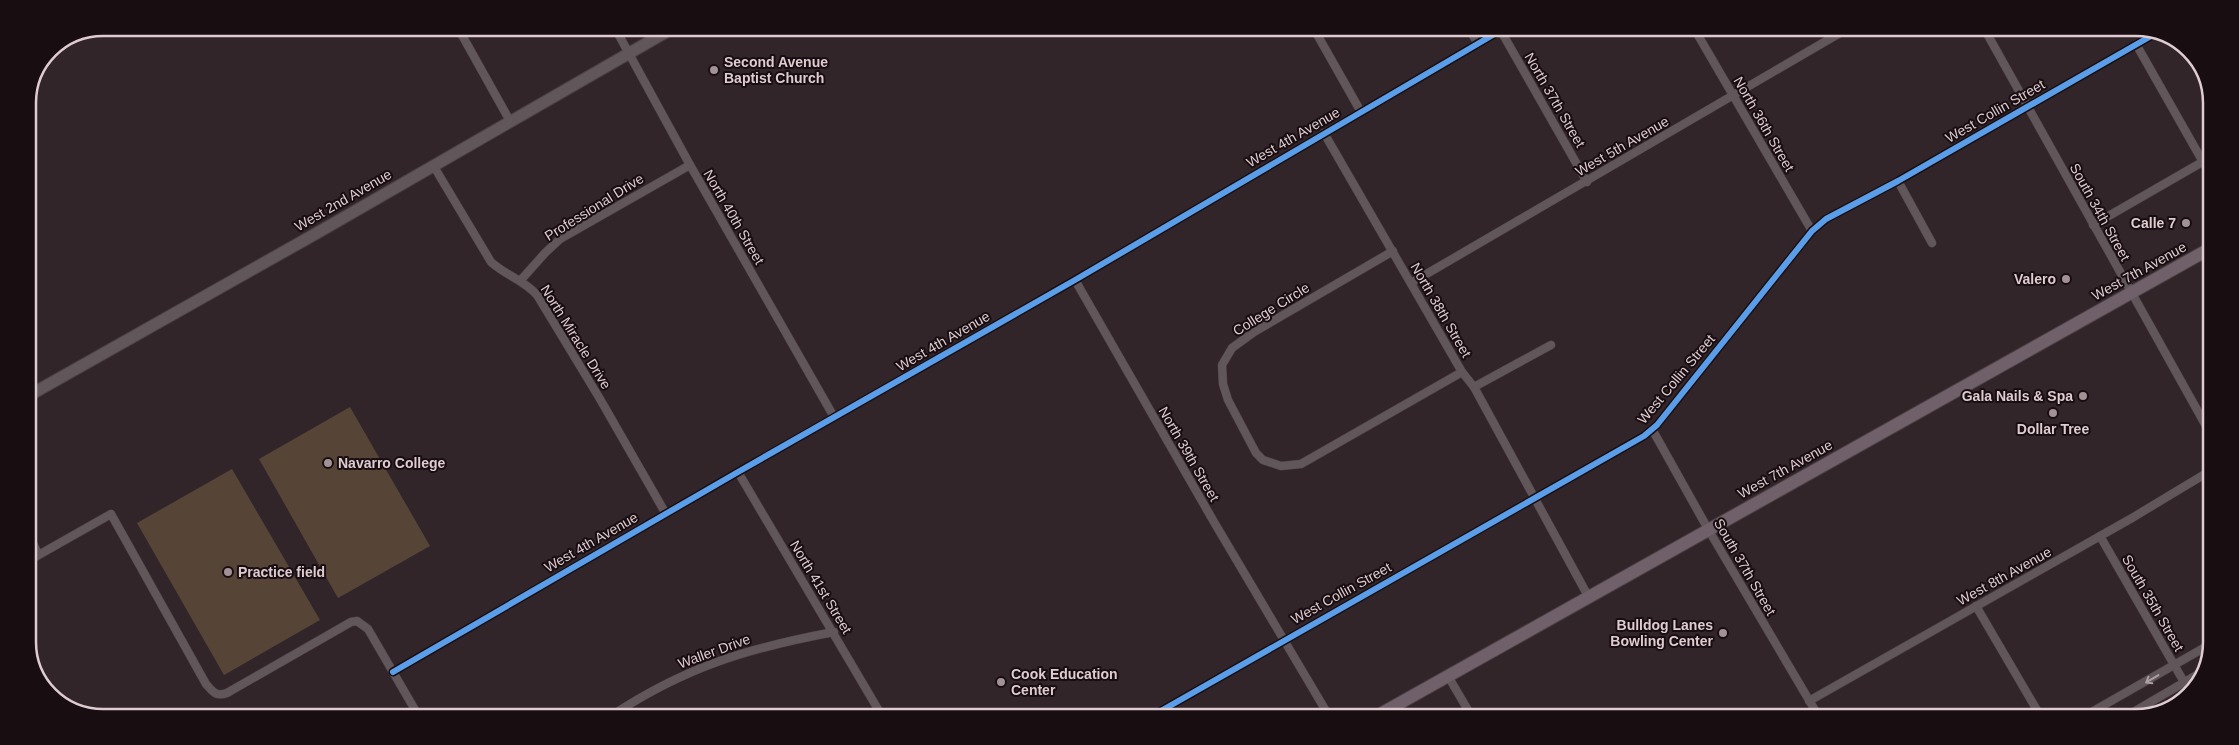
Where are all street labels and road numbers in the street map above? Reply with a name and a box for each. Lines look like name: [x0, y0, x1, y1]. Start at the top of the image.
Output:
street label: North 37th Street: [1521, 50, 1589, 150]
street label: North 36th Street: [1730, 74, 1798, 174]
street label: West Collin Street: [1943, 76, 2047, 146]
street label: West 4th Avenue: [1243, 104, 1343, 170]
street label: West 5th Avenue: [1572, 113, 1672, 179]
street label: South 34th Street: [2067, 160, 2133, 264]
street label: West 2nd Avenue: [292, 166, 394, 234]
street label: North 40th Street: [700, 167, 768, 267]
street label: Professional Drive: [542, 170, 647, 244]
street label: West 7th Avenue: [2089, 238, 2189, 304]
street label: North 38th Street: [1407, 260, 1475, 360]
street label: College Circle: [1230, 279, 1312, 339]
street label: North Miracle Drive: [537, 282, 615, 392]
street label: West 4th Avenue: [893, 308, 993, 374]
street label: West Collin Street: [1634, 331, 1718, 427]
street label: North 39th Street: [1155, 404, 1223, 504]
street label: West 7th Avenue: [1735, 436, 1835, 502]
street label: West 4th Avenue: [541, 509, 641, 575]
street label: South 37th Street: [1711, 516, 1779, 618]
street label: North 41st Street: [787, 538, 855, 637]
street label: West 8th Avenue: [1954, 543, 2054, 609]
street label: South 35th Street: [2119, 552, 2187, 654]
street label: West Collin Street: [1288, 559, 1394, 627]
street label: Waller Drive: [676, 630, 753, 671]

